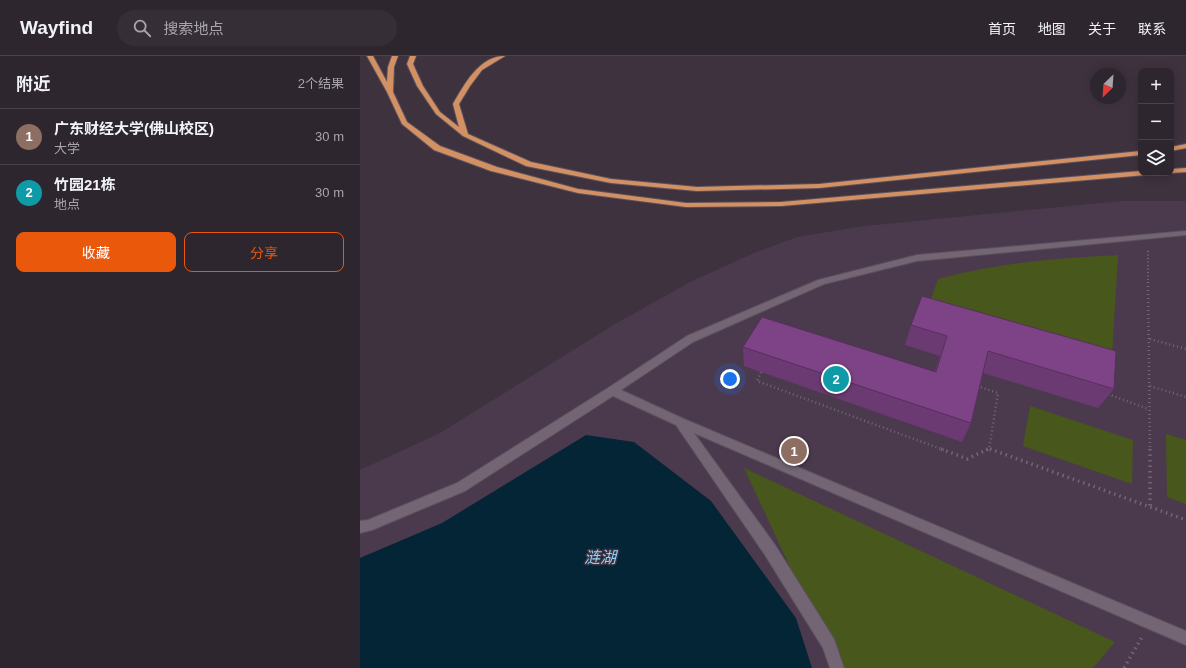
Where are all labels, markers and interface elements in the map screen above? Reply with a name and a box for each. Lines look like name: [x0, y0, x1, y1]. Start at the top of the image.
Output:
search box: [117, 10, 397, 46]
text: Wayfind: [20, 17, 93, 38]
icon: search: [131, 17, 153, 39]
text: 搜索地点: [163, 20, 223, 37]
text: 首页: [988, 21, 1016, 37]
text: 地图: [1038, 21, 1066, 37]
text: 关于: [1088, 21, 1116, 37]
text: 联系: [1138, 21, 1166, 37]
north arrow: [1090, 68, 1126, 104]
map controls: [1138, 68, 1174, 176]
button: +: [1138, 68, 1174, 104]
text: 附近: [16, 75, 50, 94]
text: 2个结果: [298, 76, 344, 91]
button: −: [1138, 104, 1174, 140]
text: 广东财经大学(佛山校区): [54, 120, 214, 137]
text: 1: [25, 129, 33, 144]
text: 30 m: [315, 129, 344, 144]
button: layers: [1138, 140, 1174, 176]
text: 大学: [54, 141, 80, 156]
text: 竹园21栋: [54, 176, 116, 193]
text: 2: [25, 185, 33, 200]
text: 30 m: [315, 185, 344, 200]
text: 地点: [54, 197, 80, 212]
button: 收藏: [16, 232, 176, 272]
button: 分享: [184, 232, 344, 272]
pin: 2: [823, 364, 849, 394]
your location: [720, 369, 740, 389]
pin: 1: [781, 436, 807, 466]
water label: 涟湖: [584, 549, 619, 566]

